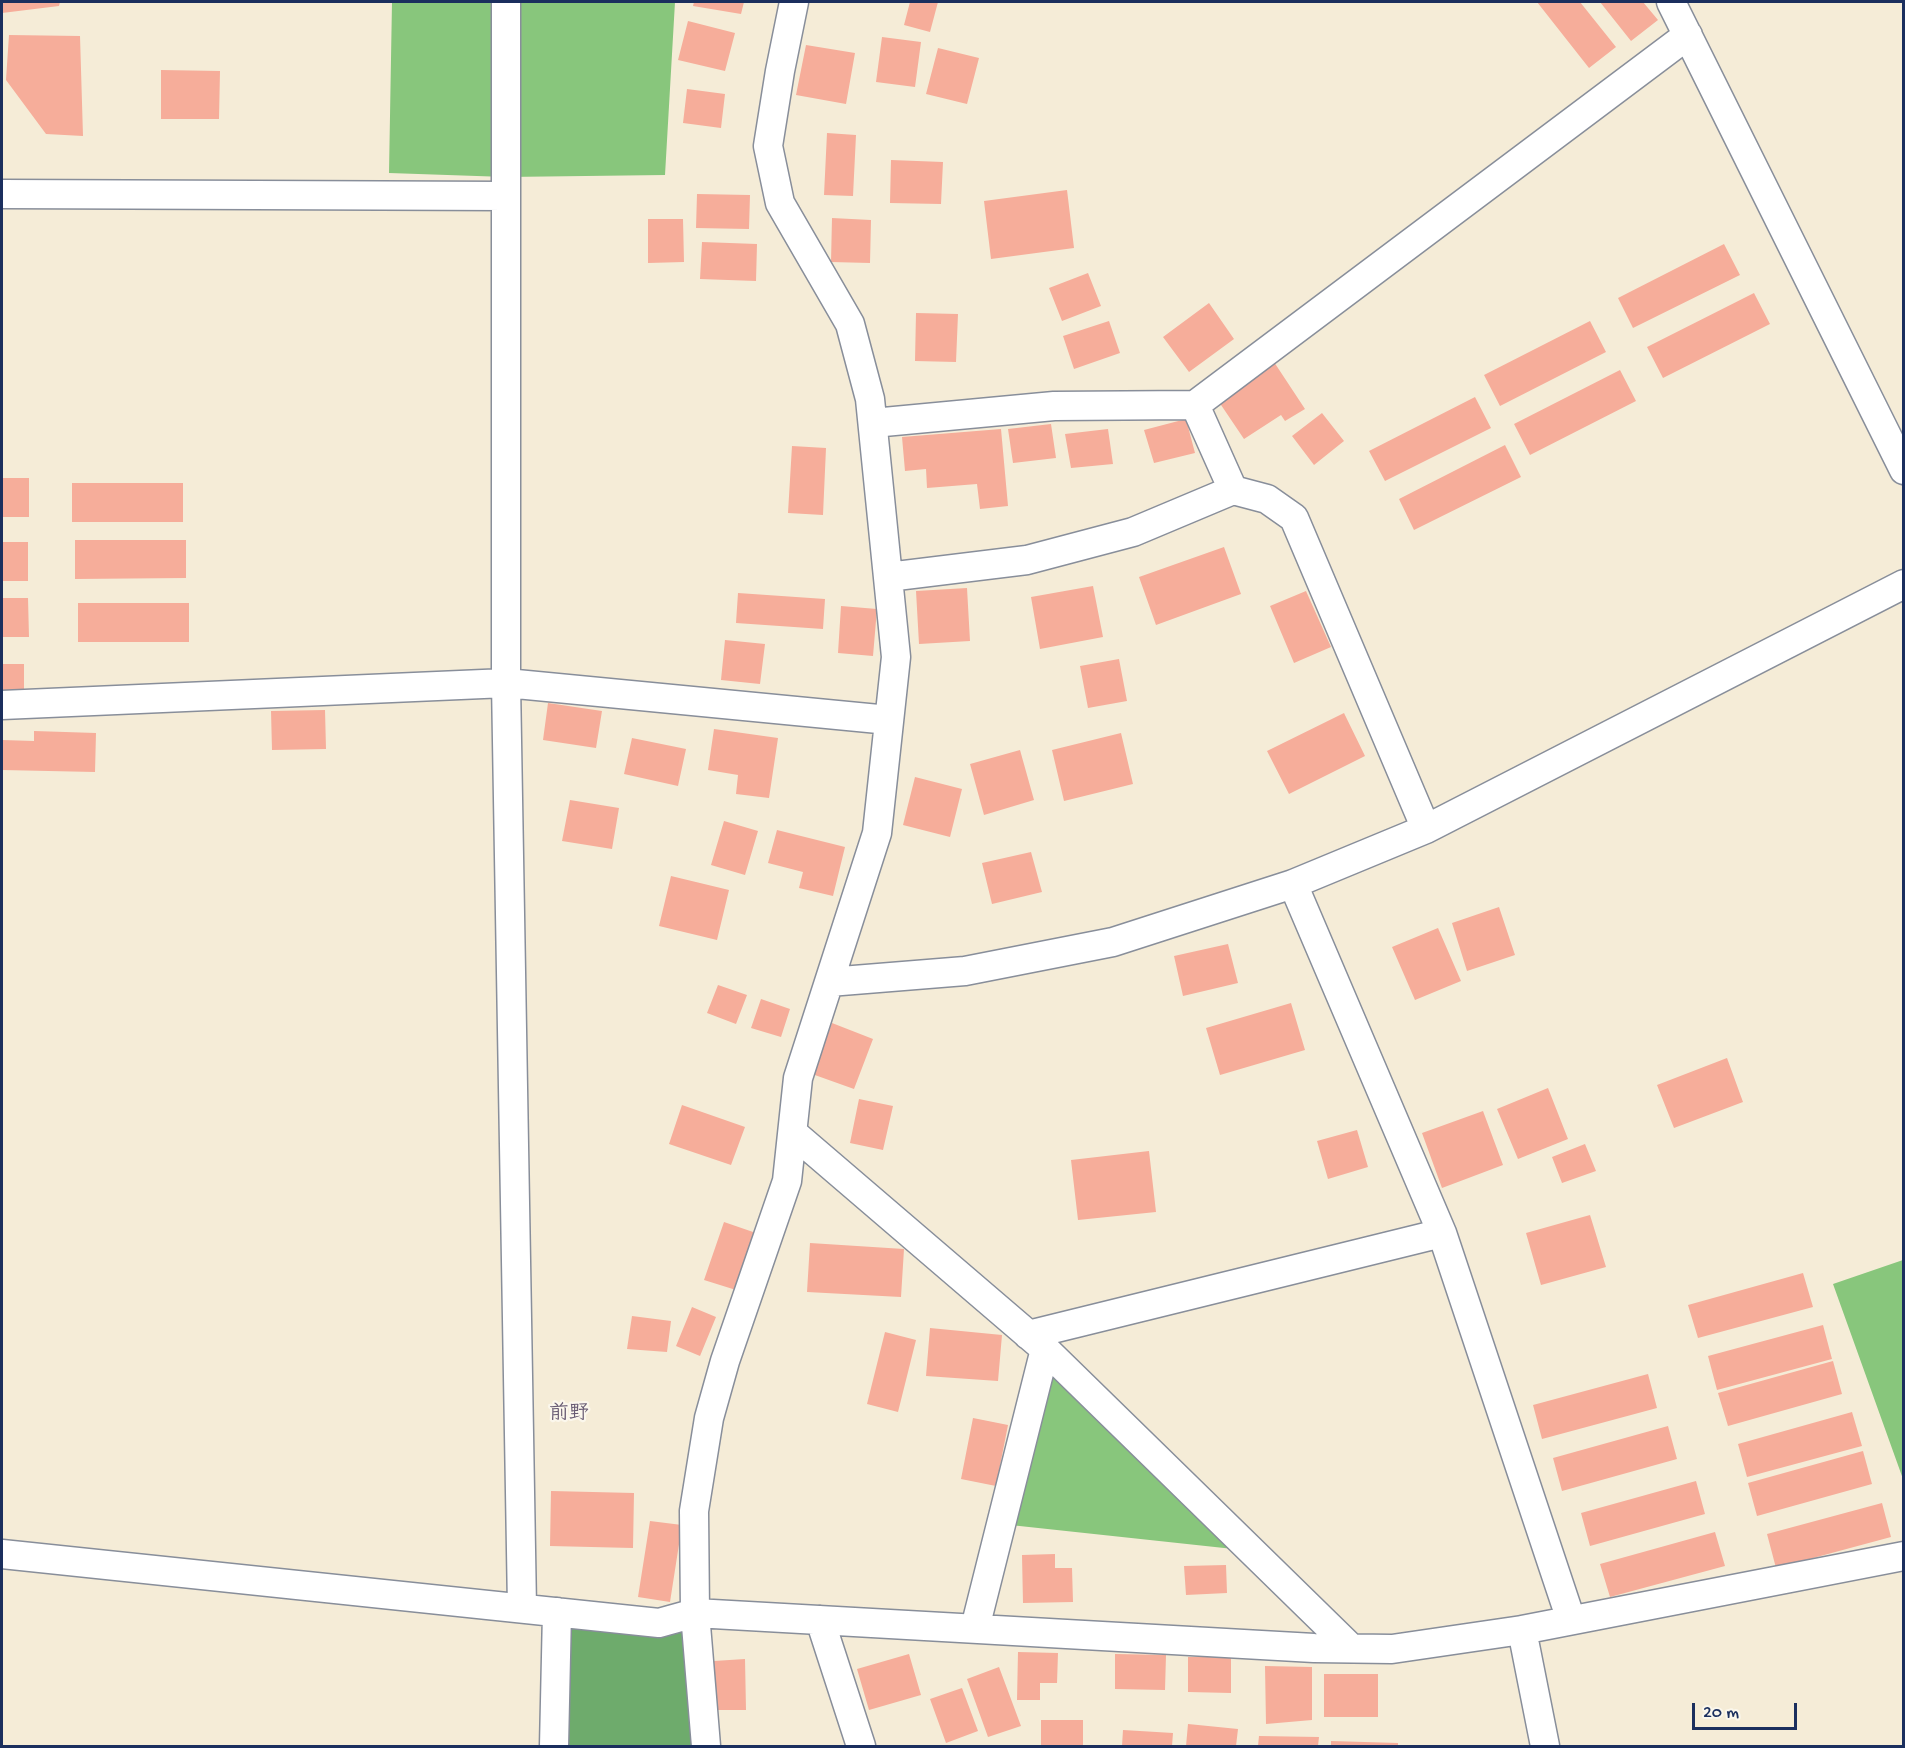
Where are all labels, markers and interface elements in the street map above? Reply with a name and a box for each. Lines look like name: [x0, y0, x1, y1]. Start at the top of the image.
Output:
district label: 前野: [549, 1403, 589, 1427]
scale bar: [1695, 1691, 1800, 1729]
text: 20 m: [1703, 1703, 1739, 1724]

